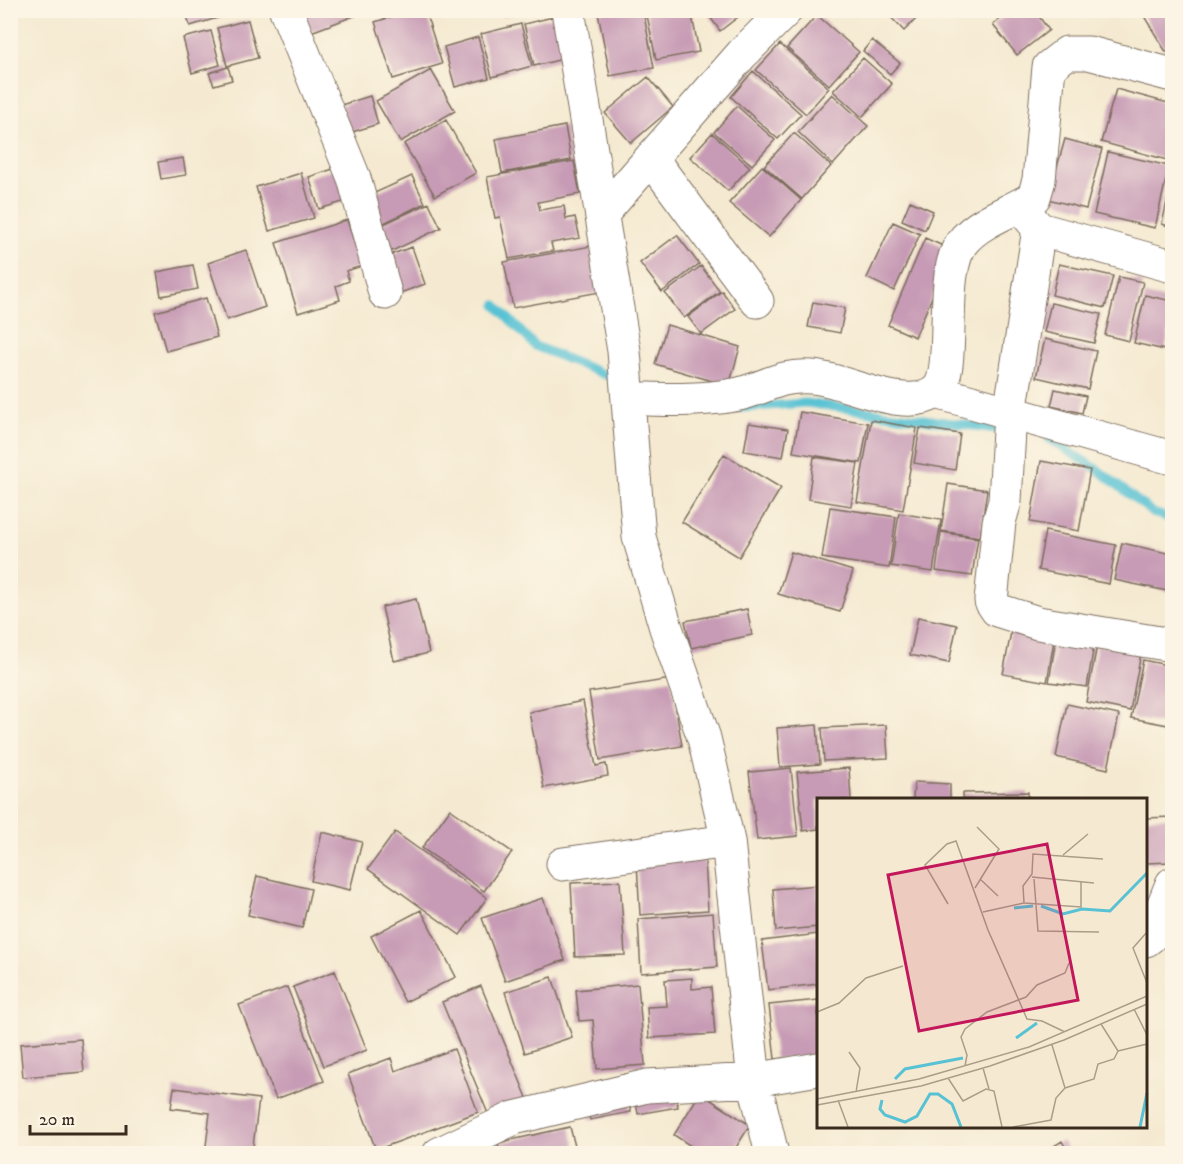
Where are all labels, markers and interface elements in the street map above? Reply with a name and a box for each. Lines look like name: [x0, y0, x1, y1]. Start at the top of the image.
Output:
inset map: [817, 798, 1147, 1128]
scale bar: [30, 1098, 126, 1136]
text: 20 m: [39, 1109, 75, 1131]

